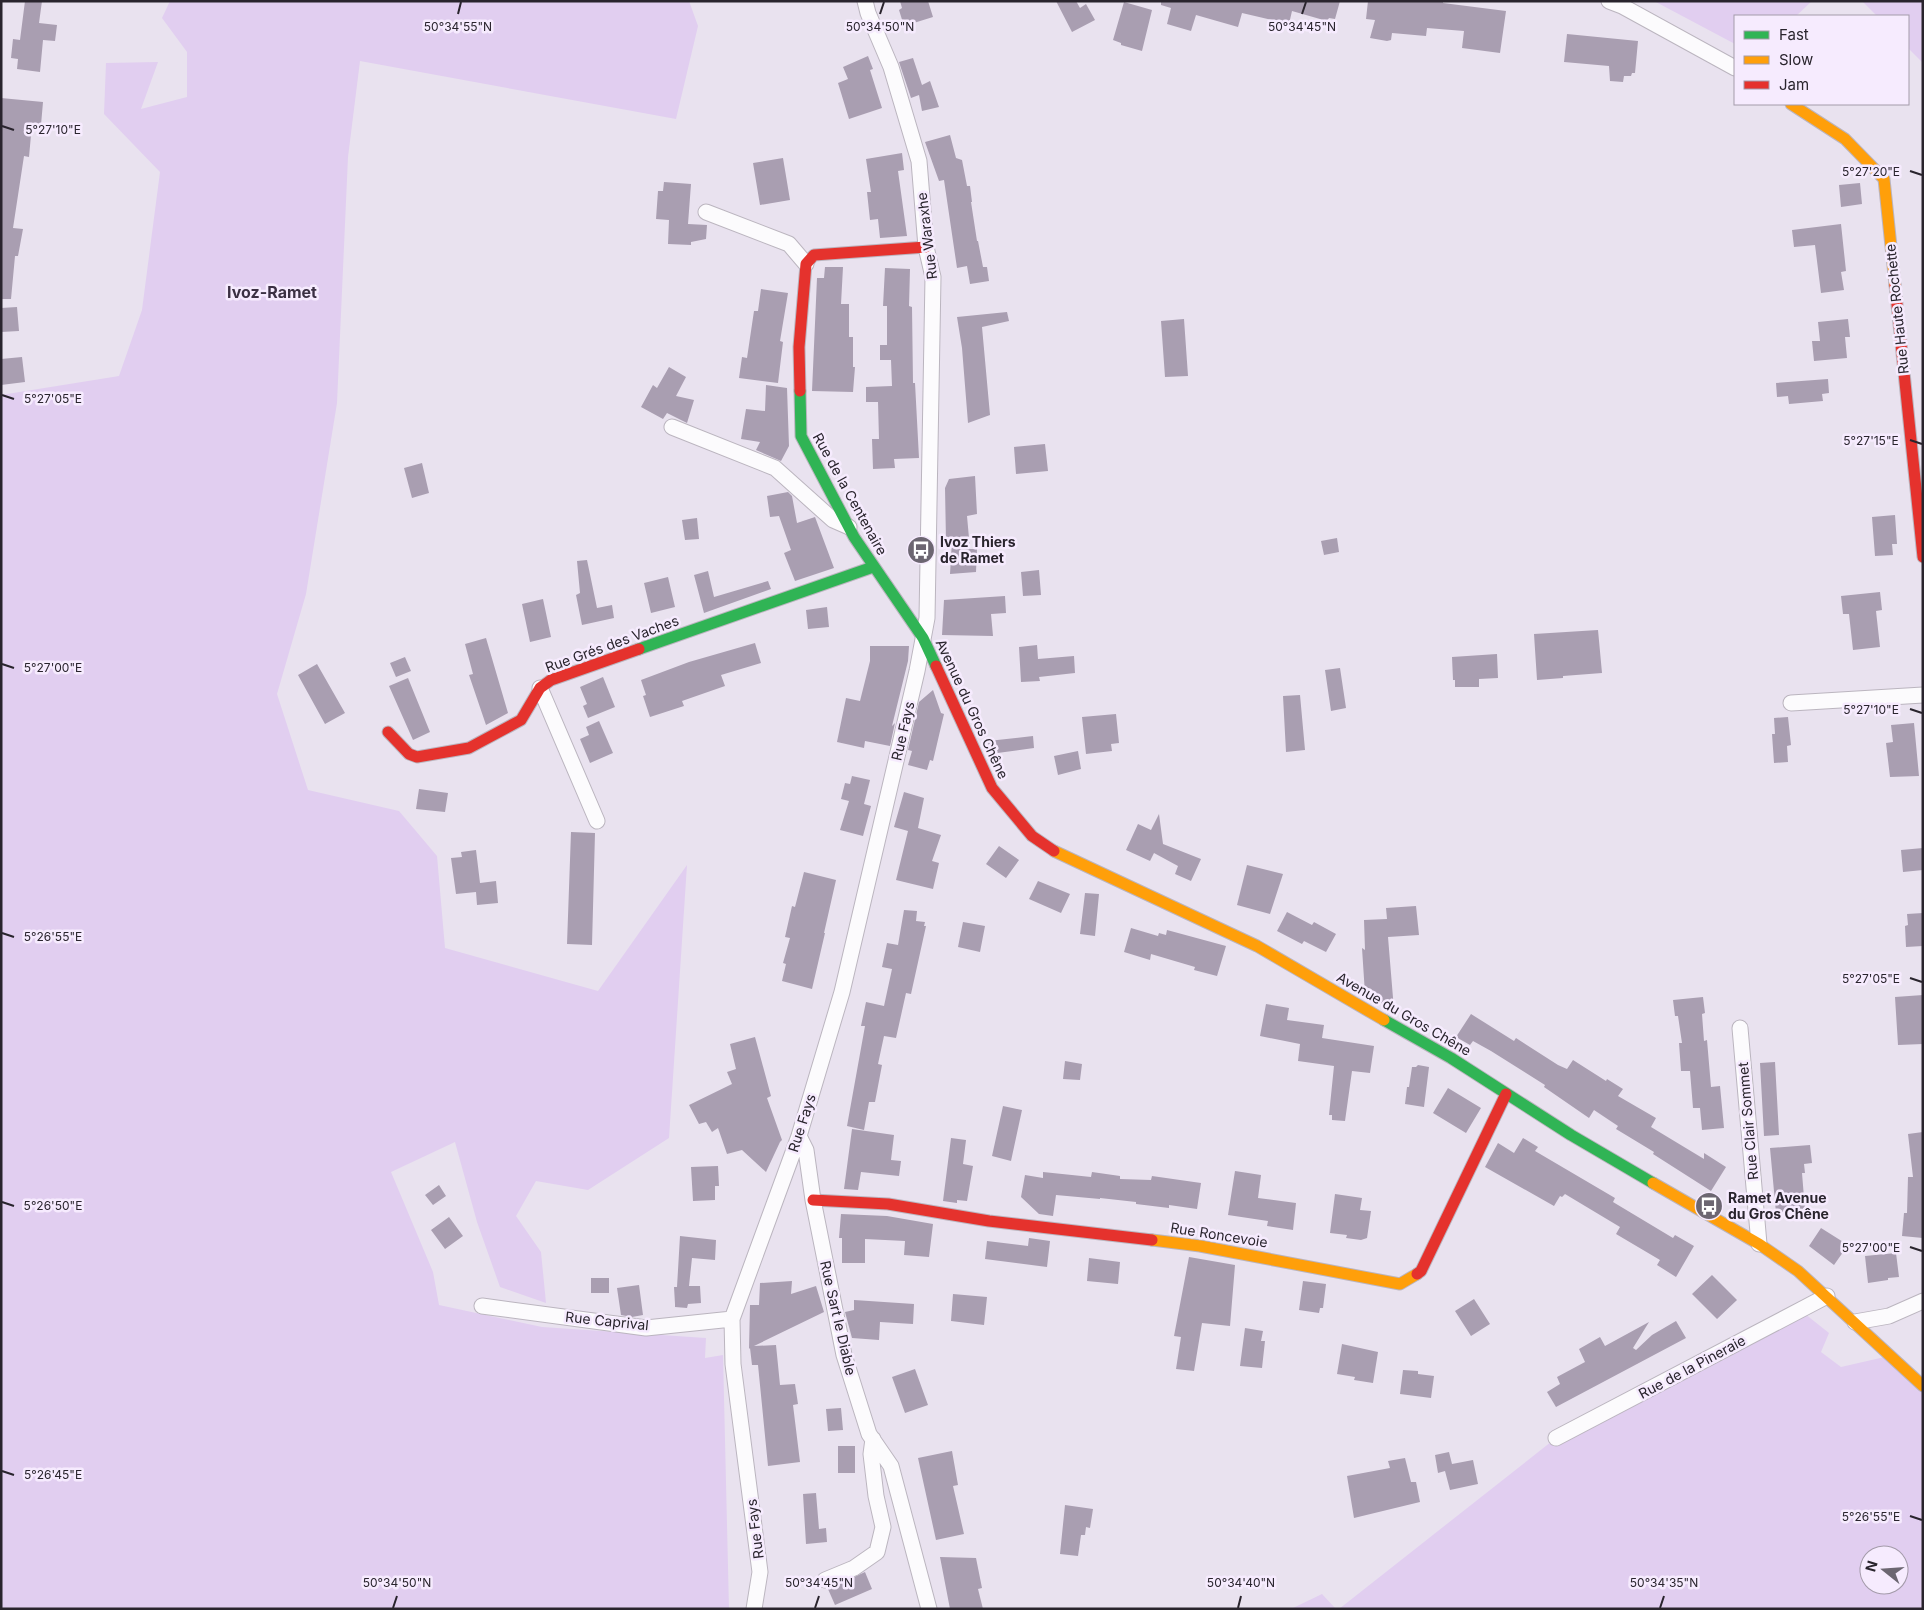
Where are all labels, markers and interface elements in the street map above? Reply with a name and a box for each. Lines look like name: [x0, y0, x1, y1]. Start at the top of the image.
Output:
legend: [1734, 15, 1909, 105]
text: 50°34'55"N: [424, 19, 492, 34]
text: 50°34'50"N: [846, 19, 914, 34]
text: 50°34'45"N: [1268, 19, 1336, 34]
text: Fast: [1779, 25, 1809, 44]
text: Slow: [1779, 50, 1813, 69]
text: Jam: [1779, 75, 1809, 94]
text: 5°27'10"E: [25, 122, 81, 137]
text: 5°27'20"E: [1842, 164, 1900, 179]
street label: Rue Waraxhe: [913, 192, 940, 281]
street label: Rue Haute Rochette: [1881, 243, 1912, 375]
district label: Ivoz-Ramet: [227, 282, 317, 302]
text: 5°27'05"E: [24, 391, 82, 406]
street label: Rue de la Centenaire: [810, 430, 891, 558]
text: 5°27'15"E: [1843, 433, 1899, 448]
place label: Ivoz Thiers de Ramet: [940, 533, 1016, 566]
bus stop icon: Ivoz Thiers de Ramet: [906, 535, 936, 565]
street label: Rue Grés des Vaches: [543, 611, 681, 676]
street label: Avenue du Gros Chêne: [933, 636, 1012, 781]
text: 5°27'00"E: [24, 660, 82, 675]
street label: Rue Fays: [887, 700, 918, 762]
text: 5°27'10"E: [1843, 702, 1899, 717]
text: 5°26'55"E: [24, 929, 82, 944]
street label: Avenue du Gros Chêne: [1334, 968, 1474, 1059]
text: 5°27'05"E: [1842, 971, 1900, 986]
street label: Rue Clair Sommet: [1734, 1061, 1761, 1181]
street label: Rue Fays: [784, 1092, 819, 1154]
place label: Ramet Avenue du Gros Chêne: [1728, 1189, 1829, 1222]
bus stop icon: Ramet Avenue du Gros Chêne: [1694, 1191, 1724, 1221]
text: 5°26'50"E: [24, 1198, 82, 1213]
street label: Rue Roncevoie: [1169, 1218, 1269, 1251]
text: 5°27'00"E: [1842, 1240, 1900, 1255]
street label: Rue Sart le Diable: [817, 1259, 860, 1377]
street label: Rue Caprival: [564, 1308, 650, 1333]
street label: Rue de la Pineraie: [1635, 1331, 1748, 1402]
text: 5°26'45"E: [24, 1467, 82, 1482]
street label: Rue Fays: [742, 1498, 767, 1560]
text: 5°26'55"E: [1842, 1509, 1900, 1524]
north arrow: [1859, 1545, 1909, 1595]
text: N: [1861, 1558, 1881, 1574]
text: 50°34'50"N: [363, 1575, 431, 1590]
text: 50°34'45"N: [785, 1575, 853, 1590]
text: 50°34'40"N: [1207, 1575, 1275, 1590]
text: 50°34'35"N: [1630, 1575, 1698, 1590]

